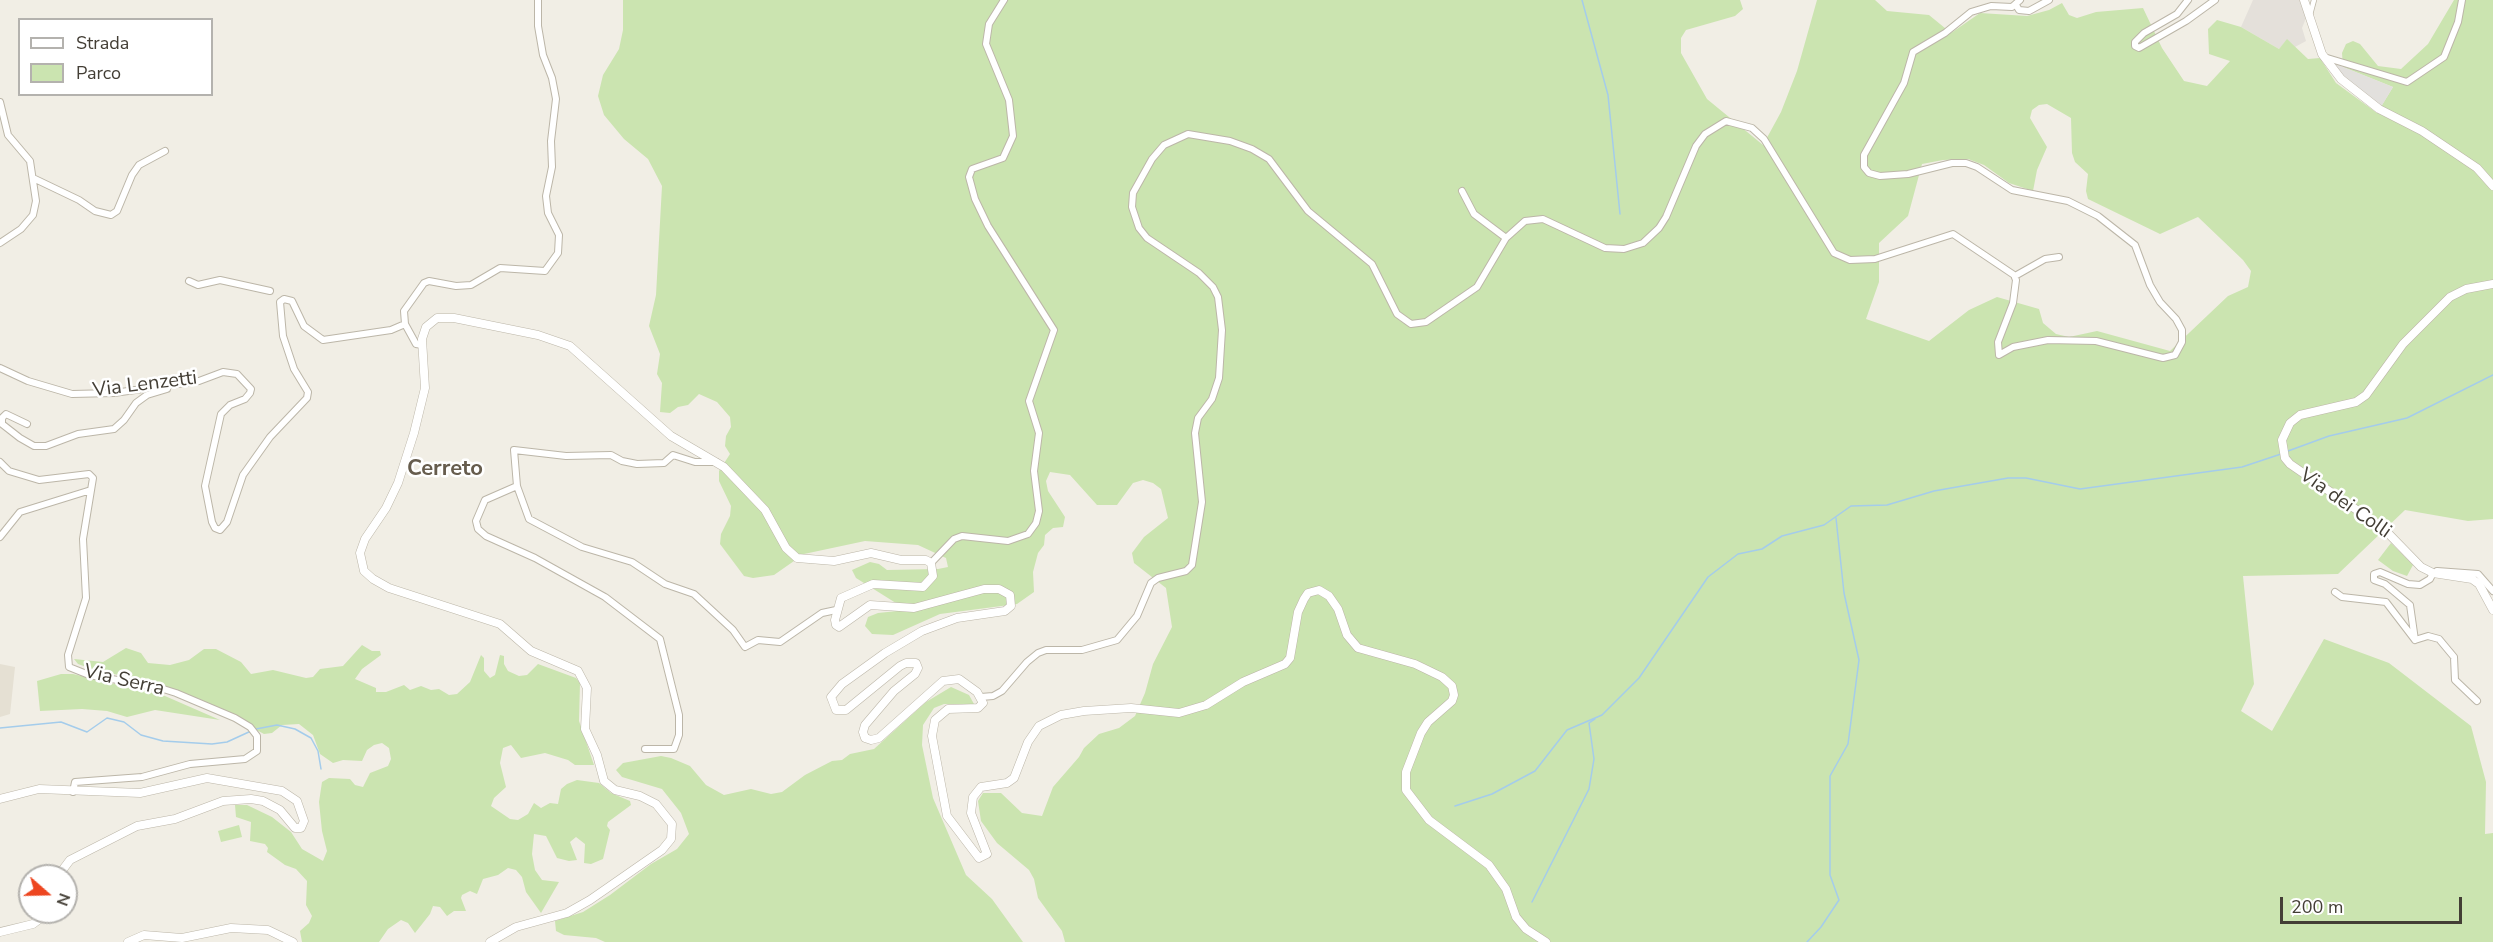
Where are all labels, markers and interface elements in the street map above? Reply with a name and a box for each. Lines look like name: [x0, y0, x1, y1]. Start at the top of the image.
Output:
legend: [18, 18, 213, 96]
text: Strada: [76, 31, 129, 55]
text: Parco: [76, 61, 121, 85]
street label: Via Lenzetti: [91, 367, 199, 403]
district label: Cerreto: [407, 457, 483, 483]
street label: Via dei Colli: [2294, 464, 2396, 544]
street label: Via Serra: [81, 660, 167, 702]
north arrow: [18, 864, 78, 924]
scale bar: [2283, 885, 2464, 923]
text: N: [51, 890, 75, 909]
text: 200 m: [2291, 895, 2343, 919]

